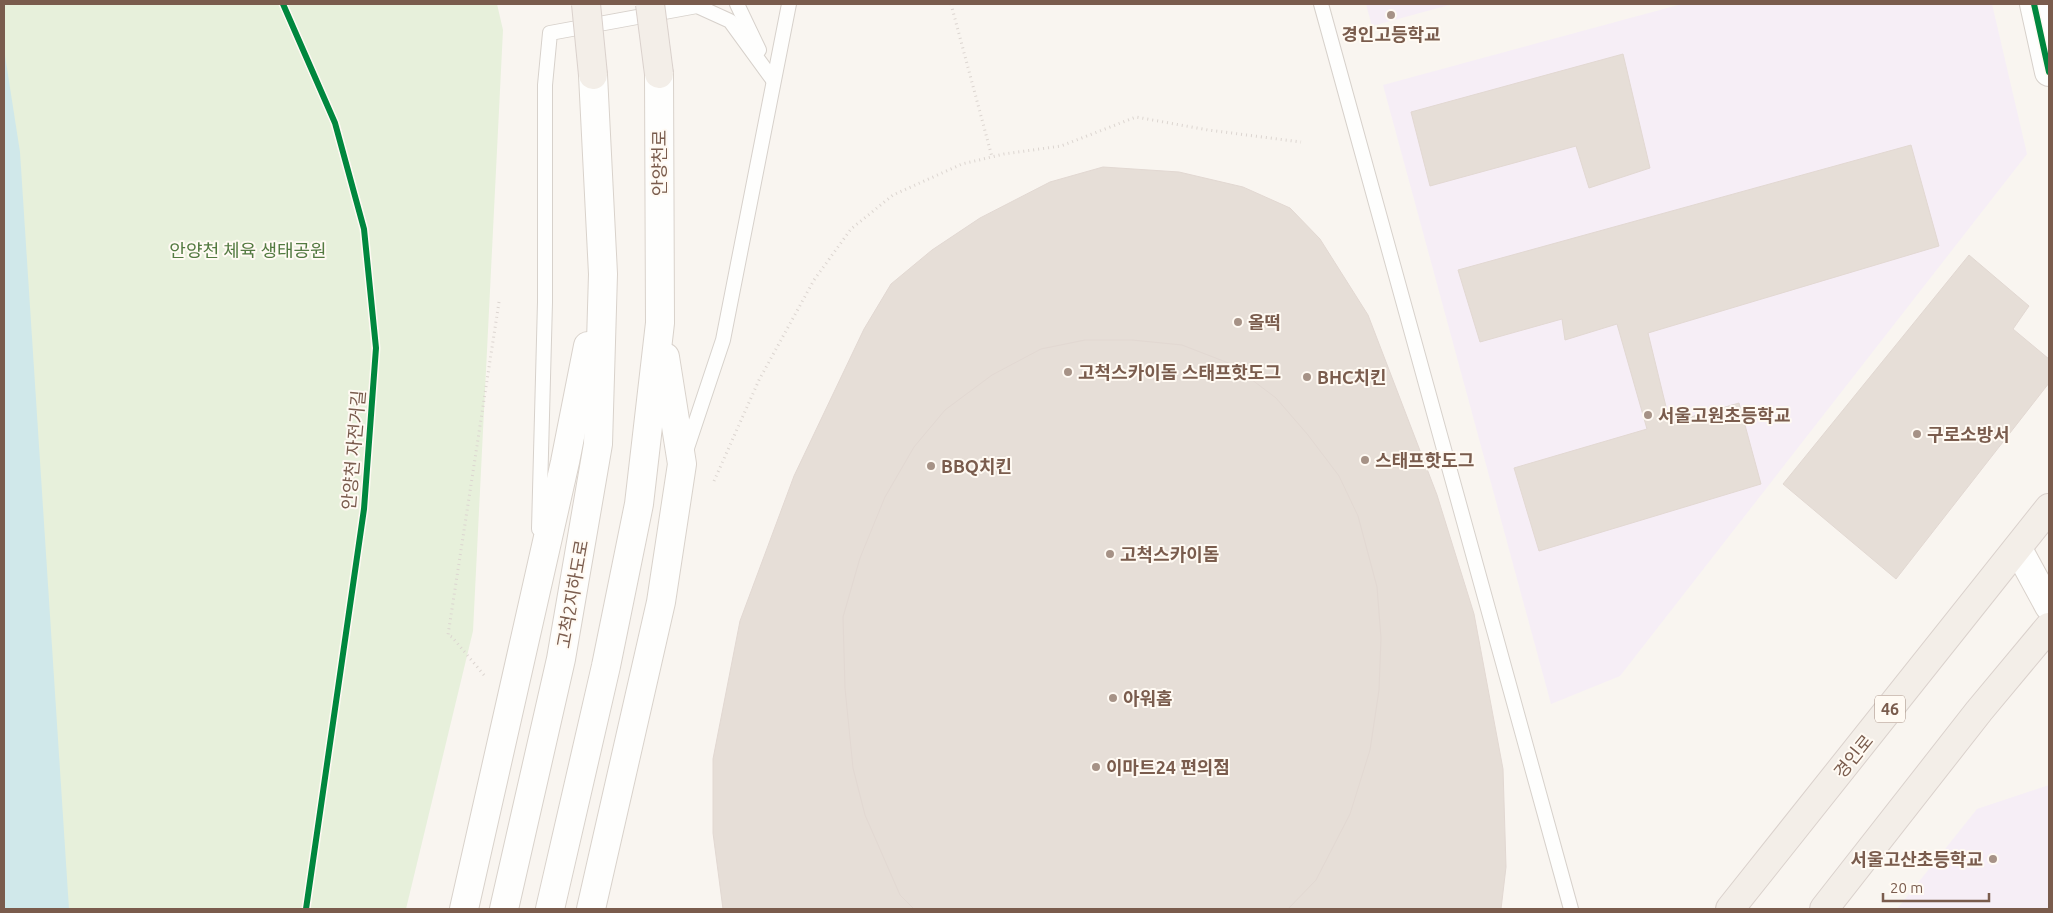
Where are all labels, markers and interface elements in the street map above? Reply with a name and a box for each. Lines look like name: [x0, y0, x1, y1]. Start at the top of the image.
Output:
marker: 경인고등학교: [1385, 9, 1397, 21]
place label: 경인고등학교: [1341, 24, 1441, 44]
street label: 안양천로: [649, 130, 669, 196]
park label: 안양천 체육 생태공원: [169, 240, 327, 260]
place label: 올떡: [1248, 312, 1281, 332]
marker: 올떡: [1232, 316, 1244, 328]
place label: 고척스카이돔 스태프핫도그: [1078, 362, 1281, 382]
marker: 고척스카이돔 스태프핫도그: [1062, 366, 1074, 378]
place label: BHC치킨: [1317, 367, 1387, 387]
marker: BHC치킨: [1301, 371, 1313, 383]
street label: 안양천 자전거길: [338, 389, 368, 511]
place label: 서울고원초등학교: [1658, 405, 1790, 425]
marker: 서울고원초등학교: [1642, 409, 1654, 421]
place label: 구로소방서: [1927, 424, 2010, 444]
marker: 구로소방서: [1911, 428, 1923, 440]
place label: 스태프핫도그: [1375, 450, 1474, 470]
marker: 스태프핫도그: [1359, 454, 1371, 466]
place label: BBQ치킨: [941, 456, 1012, 476]
marker: BBQ치킨: [925, 460, 937, 472]
street label: 고척2지하도로: [553, 538, 591, 650]
place label: 고척스카이돔: [1120, 544, 1219, 564]
marker: 고척스카이돔: [1104, 548, 1116, 560]
place label: 아워홈: [1123, 688, 1173, 708]
marker: 아워홈: [1107, 692, 1119, 704]
road number: 46: [1875, 696, 1905, 722]
street label: 경인로: [1830, 730, 1876, 782]
place label: 이마트24 편의점: [1106, 757, 1230, 777]
marker: 이마트24 편의점: [1090, 761, 1102, 773]
place label: 서울고산초등학교: [1851, 849, 1983, 869]
marker: 서울고산초등학교: [1987, 853, 1999, 865]
scale bar: [1883, 870, 1989, 902]
text: 20 m: [1890, 879, 1923, 896]

